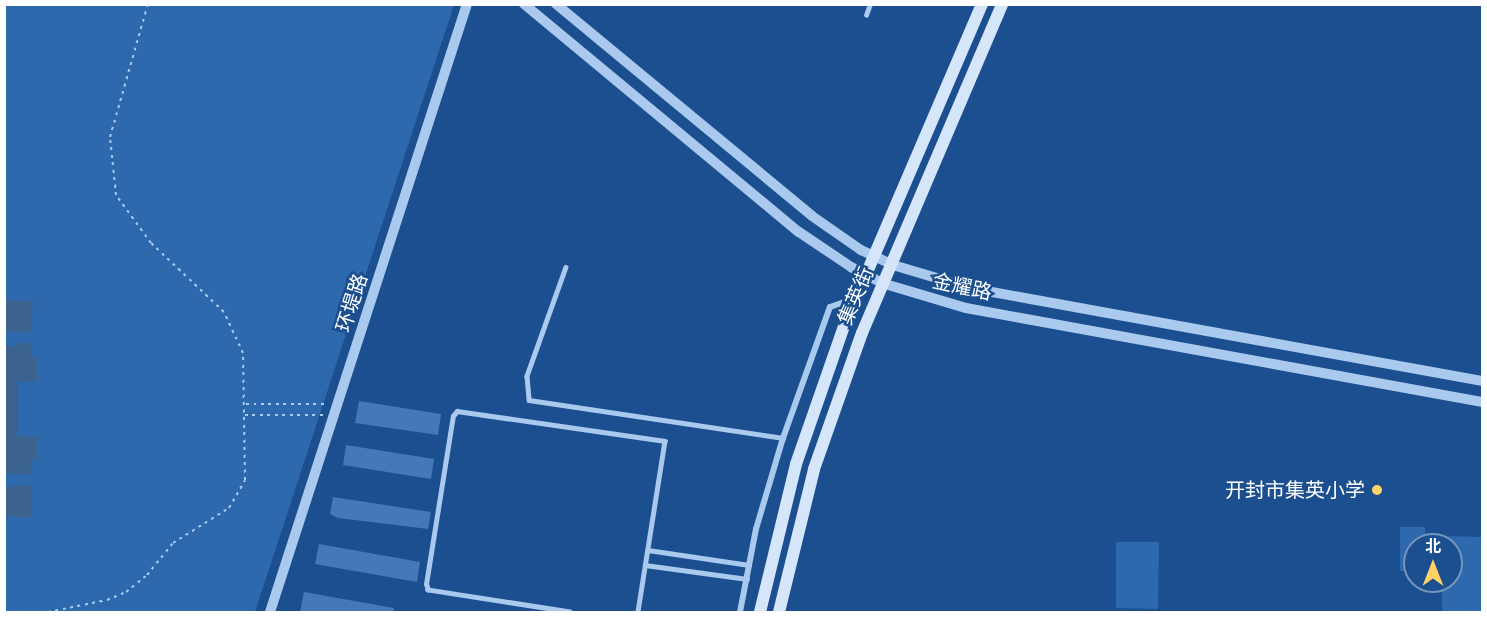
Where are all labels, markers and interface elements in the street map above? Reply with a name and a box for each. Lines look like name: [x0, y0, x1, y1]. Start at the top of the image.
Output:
street label: 集英街: [833, 264, 879, 328]
street label: 金耀路: [930, 269, 994, 305]
street label: 环堤路: [331, 271, 373, 335]
place label: 开封市集英小学: [1225, 478, 1365, 502]
marker: 开封市集英小学: [1370, 483, 1384, 497]
north arrow: [1403, 533, 1463, 593]
text: 北: [1425, 537, 1441, 556]

